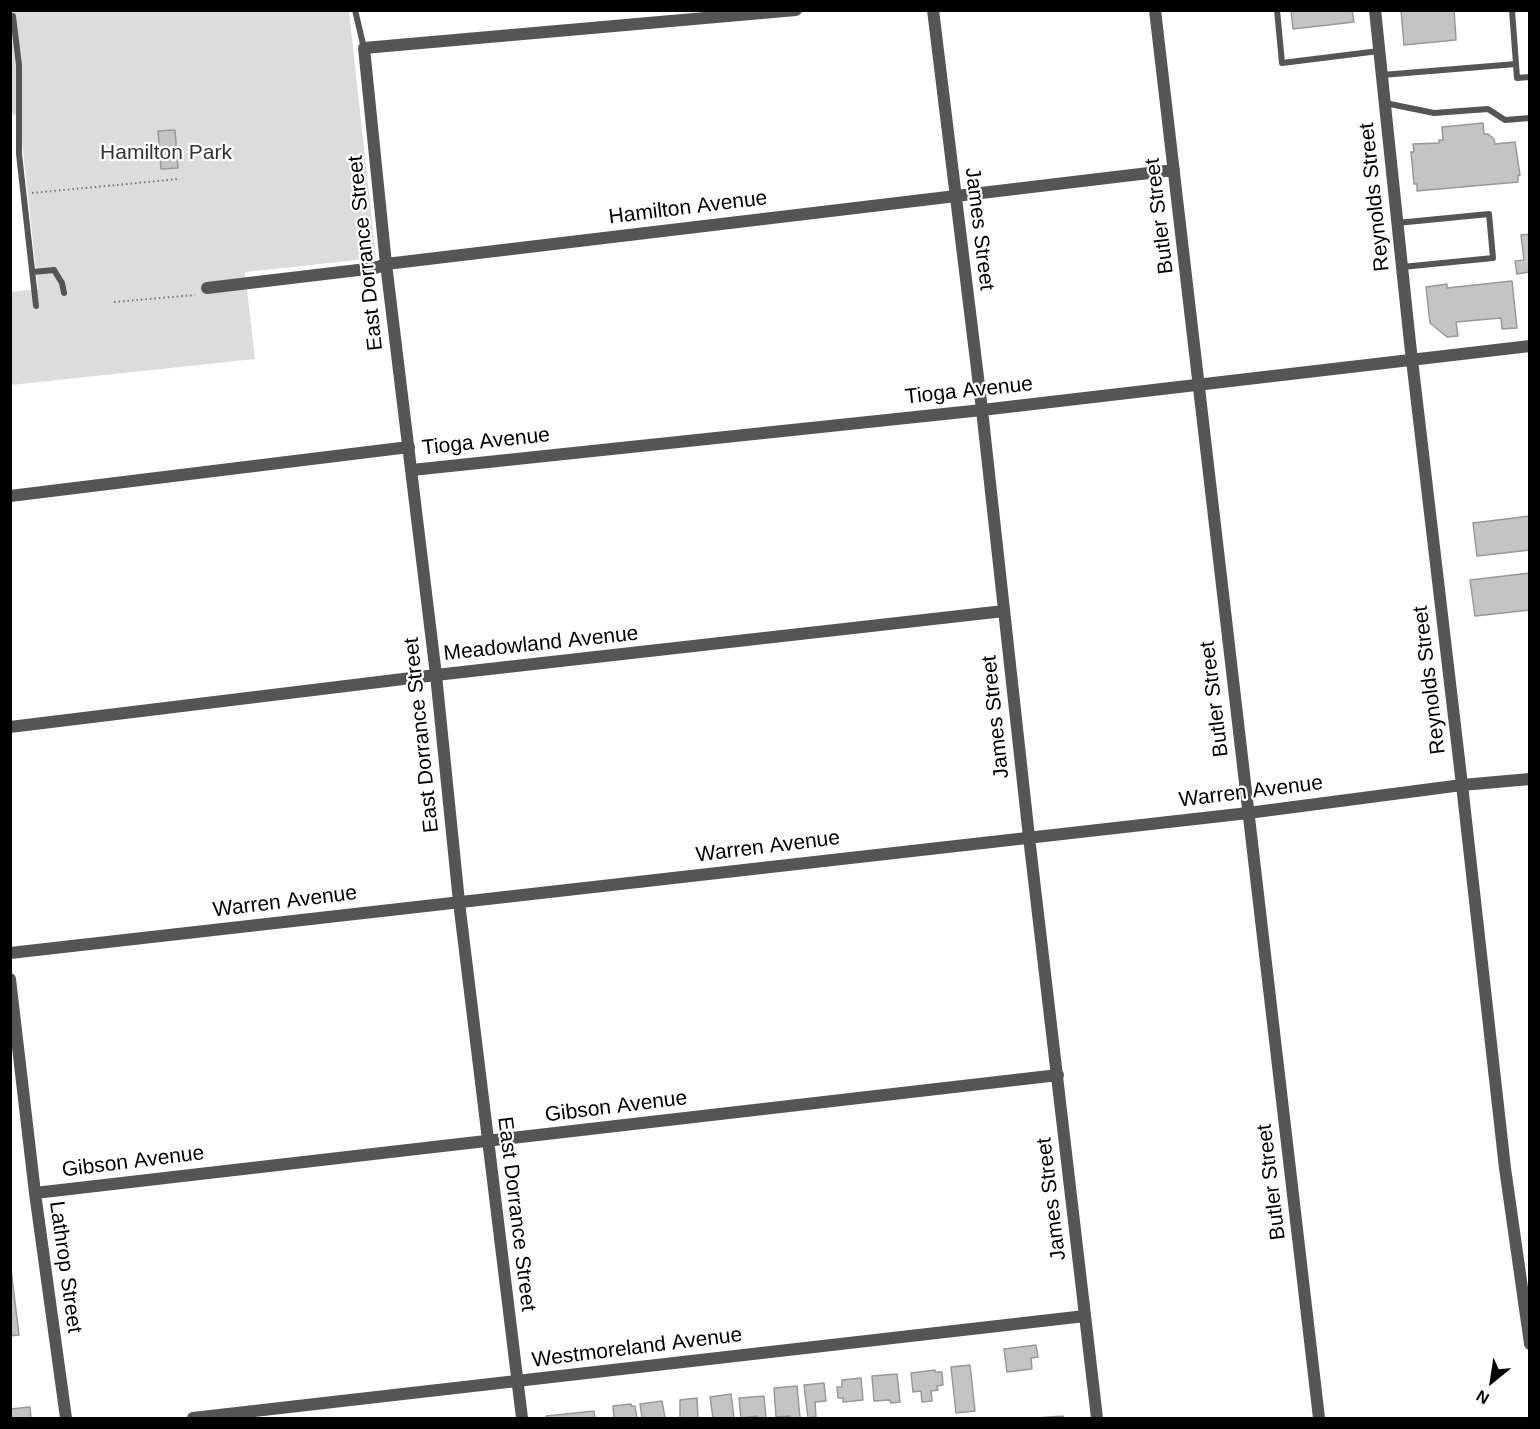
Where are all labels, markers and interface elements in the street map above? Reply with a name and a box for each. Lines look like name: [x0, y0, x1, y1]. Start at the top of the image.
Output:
street label: Reynolds Street: [1355, 121, 1395, 273]
park label: Hamilton Park: [100, 140, 232, 166]
street label: East Dorrance Street: [343, 154, 389, 352]
street label: Butler Street: [1140, 157, 1180, 275]
street label: James Street: [959, 166, 999, 292]
street label: Hamilton Avenue: [607, 186, 769, 230]
street label: Tioga Avenue: [904, 372, 1034, 410]
street label: Tioga Avenue: [421, 423, 551, 461]
street label: Reynolds Street: [1408, 604, 1452, 756]
street label: Meadowland Avenue: [442, 621, 640, 667]
street label: East Dorrance Street: [399, 636, 445, 834]
street label: Butler Street: [1195, 640, 1235, 758]
street label: James Street: [977, 654, 1015, 780]
street label: Warren Avenue: [1178, 771, 1324, 813]
street label: Warren Avenue: [695, 826, 841, 868]
street label: Warren Avenue: [212, 881, 358, 923]
street label: Gibson Avenue: [543, 1086, 689, 1128]
street label: East Dorrance Street: [492, 1115, 540, 1313]
street label: Butler Street: [1252, 1123, 1292, 1241]
street label: James Street: [1032, 1136, 1072, 1262]
street label: Gibson Avenue: [60, 1141, 206, 1183]
street label: Lathrop Street: [43, 1199, 87, 1335]
street label: Westmoreland Avenue: [530, 1323, 744, 1373]
north arrow: [1462, 1351, 1522, 1411]
text: N: [1473, 1387, 1492, 1407]

